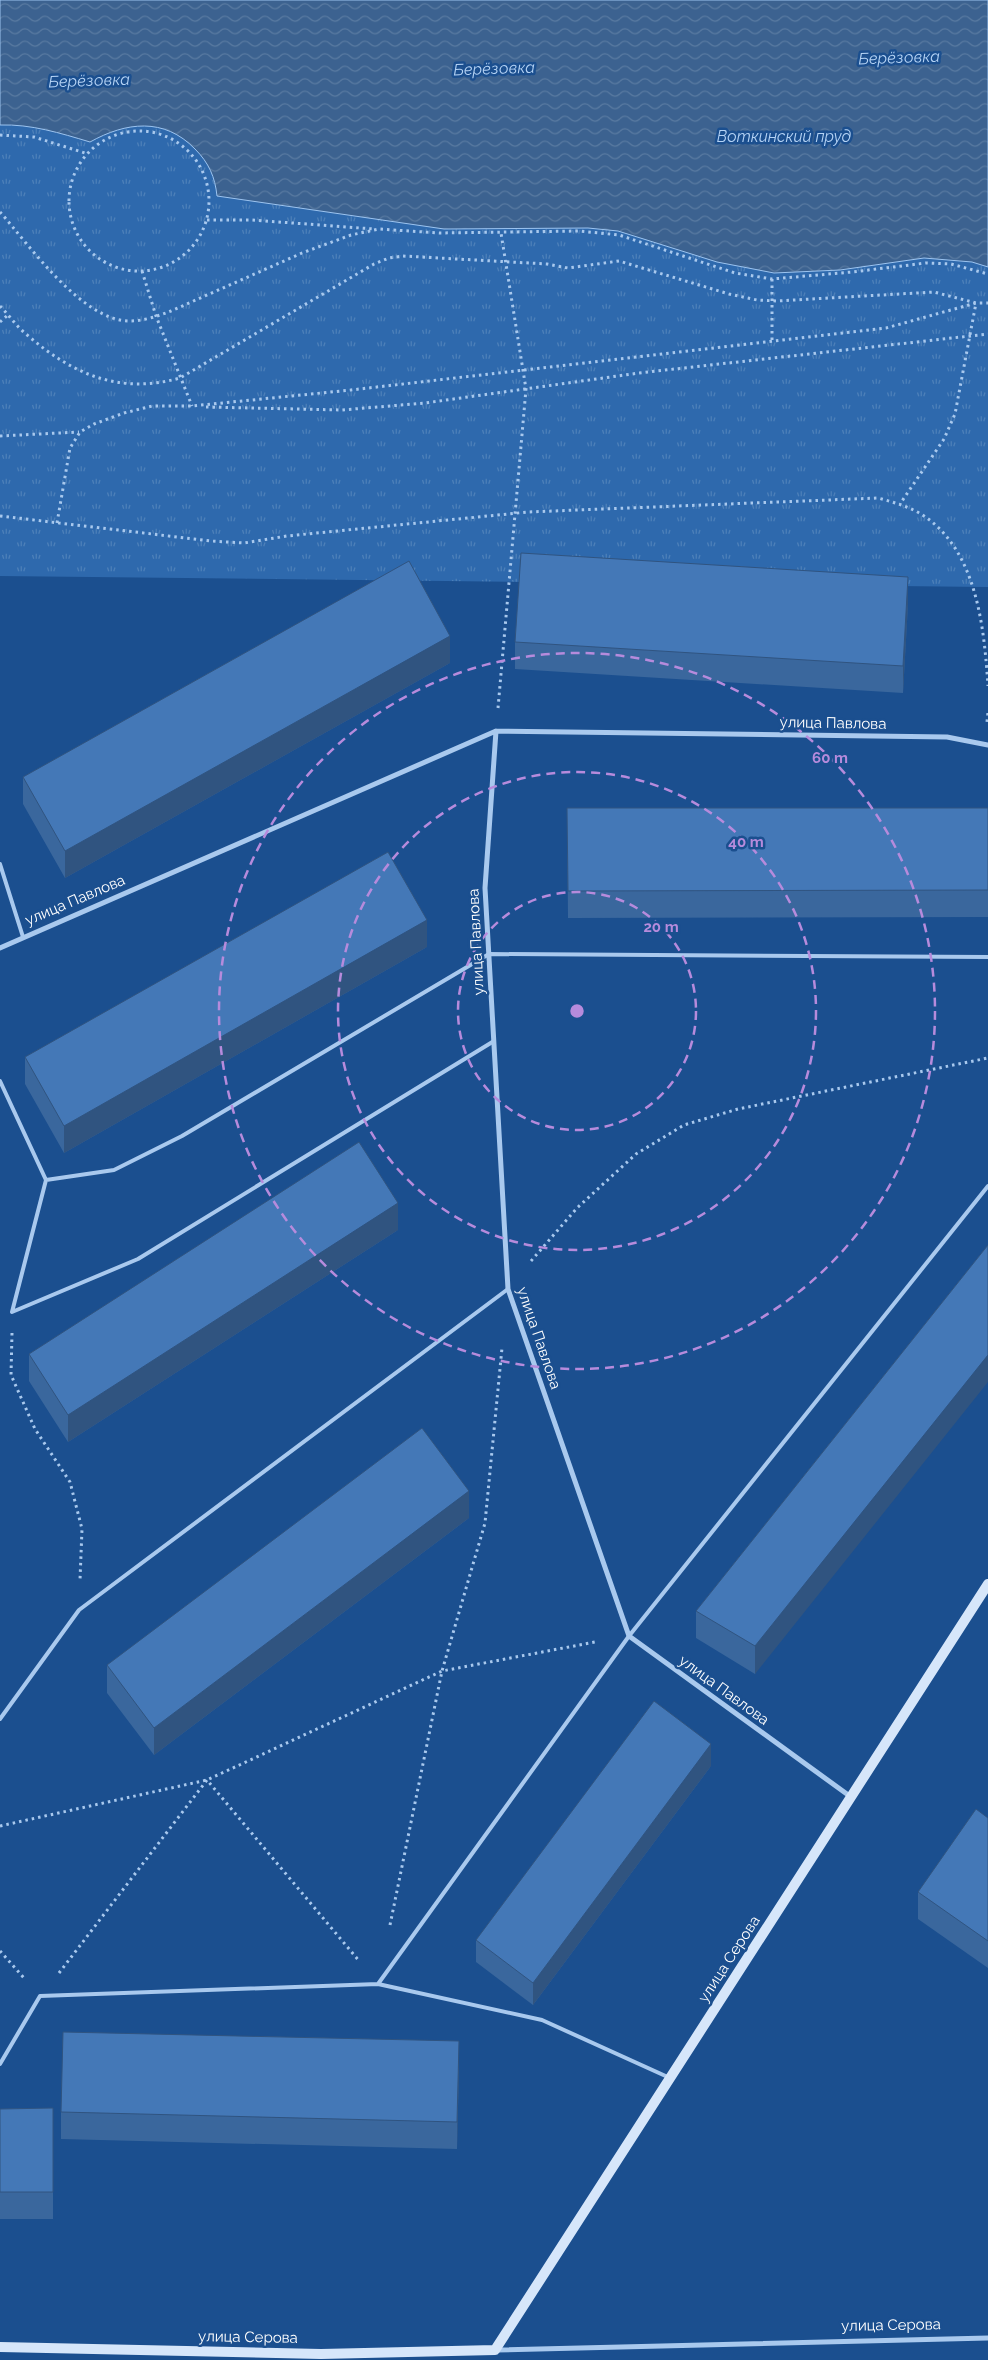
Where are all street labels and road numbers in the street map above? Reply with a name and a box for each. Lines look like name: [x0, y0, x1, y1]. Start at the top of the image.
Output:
street label: улица Павлова: [779, 713, 887, 733]
street label: улица Павлова: [22, 871, 128, 929]
street label: улица Павлова: [464, 888, 488, 996]
street label: улица Павлова: [513, 1285, 565, 1391]
street label: улица Павлова: [675, 1651, 773, 1729]
street label: улица Серова: [694, 1912, 764, 2006]
street label: улица Серова: [841, 2315, 941, 2335]
street label: улица Серова: [198, 2327, 298, 2347]

